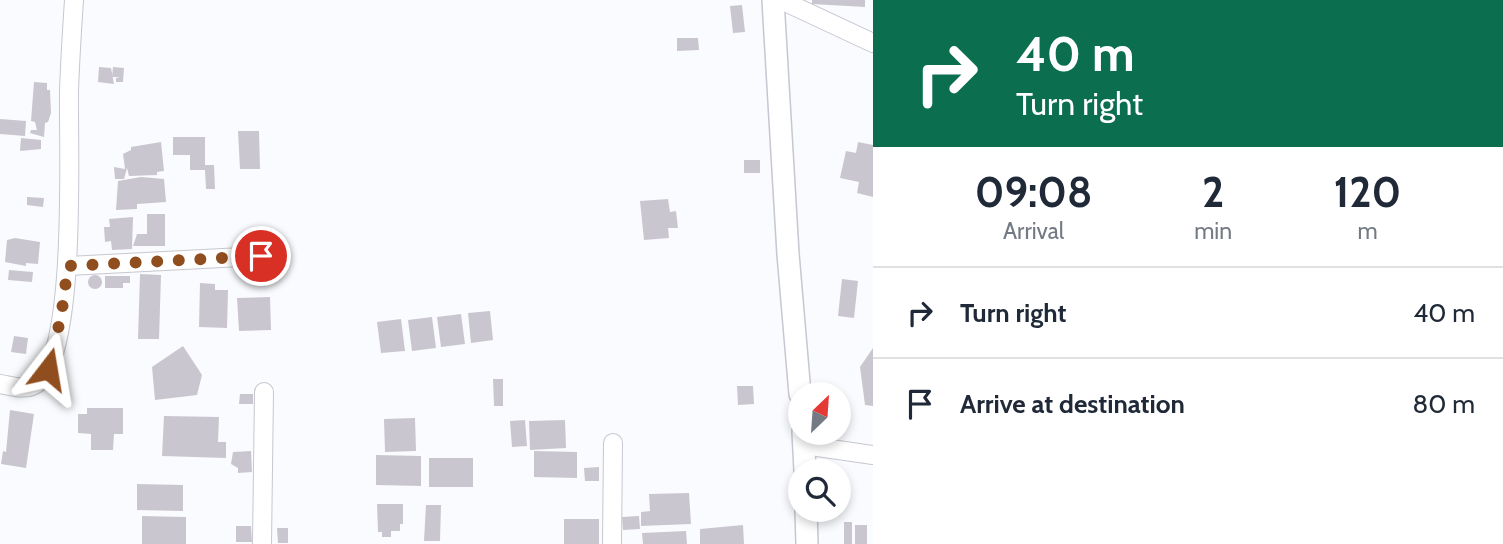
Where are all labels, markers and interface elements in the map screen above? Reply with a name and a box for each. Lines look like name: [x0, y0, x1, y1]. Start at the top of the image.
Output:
text: 40 m: [1016, 24, 1135, 83]
icon: right: [901, 28, 992, 119]
text: Turn right: [1016, 84, 1143, 123]
text: 09:08: [975, 166, 1092, 218]
text: 2: [1202, 166, 1224, 218]
text: 120: [1334, 166, 1401, 218]
text: Arrival: [1003, 217, 1064, 245]
text: min: [1194, 217, 1232, 245]
text: m: [1357, 217, 1378, 245]
pin: [231, 226, 291, 286]
icon: arrive: [242, 237, 280, 275]
icon: right: [901, 294, 939, 332]
text: Turn right: [960, 297, 1066, 329]
text: 40 m: [1413, 297, 1475, 329]
position arrow: [11, 332, 85, 406]
north arrow: [788, 382, 850, 444]
map controls: [788, 382, 851, 522]
icon: arrive: [901, 385, 939, 423]
text: Arrive at destination: [960, 388, 1185, 420]
text: 80 m: [1412, 388, 1475, 420]
button: search: [788, 459, 851, 522]

